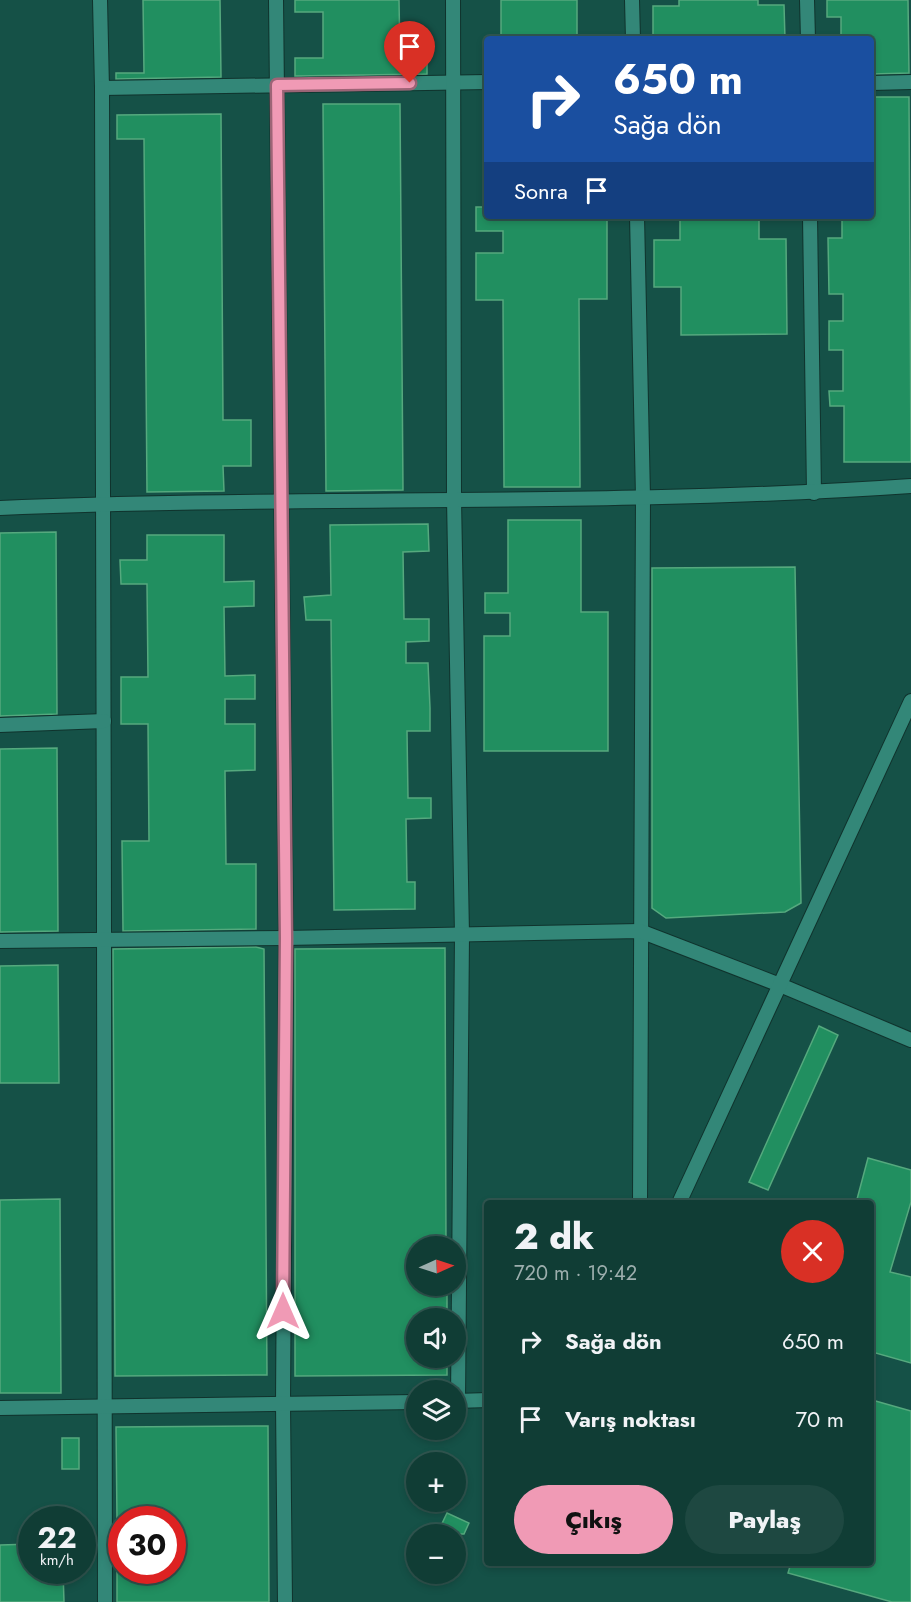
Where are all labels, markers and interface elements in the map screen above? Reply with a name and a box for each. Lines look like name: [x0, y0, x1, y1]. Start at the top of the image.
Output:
pin: [384, 21, 435, 83]
icon: arrive: [393, 30, 426, 63]
text: 650 m: [613, 49, 743, 110]
icon: right: [514, 60, 592, 138]
text: Sağa dön: [613, 105, 722, 144]
icon: arrive: [580, 174, 613, 207]
text: Sonra: [514, 175, 568, 207]
text: 2 dk: [514, 1210, 594, 1262]
button: close: [781, 1220, 844, 1283]
north arrow: [406, 1236, 466, 1296]
map controls: [406, 1236, 466, 1584]
text: 720 m · 19:42: [514, 1259, 637, 1288]
position arrow: [251, 1279, 315, 1343]
button: sound: [406, 1308, 466, 1368]
icon: right: [514, 1325, 547, 1358]
text: Sağa dön: [565, 1325, 662, 1357]
text: 650 m: [782, 1325, 844, 1357]
button: layers: [406, 1380, 466, 1440]
icon: arrive: [514, 1403, 547, 1436]
text: Varış noktası: [565, 1403, 696, 1435]
text: 70 m: [795, 1403, 844, 1435]
button: +: [406, 1452, 466, 1512]
button: Çıkış: [514, 1485, 673, 1554]
button: Paylaş: [685, 1485, 844, 1554]
speed limit sign: 30: [108, 1506, 186, 1584]
text: 22: [37, 1516, 77, 1559]
button: −: [406, 1524, 466, 1584]
text: km/h: [40, 1549, 74, 1571]

